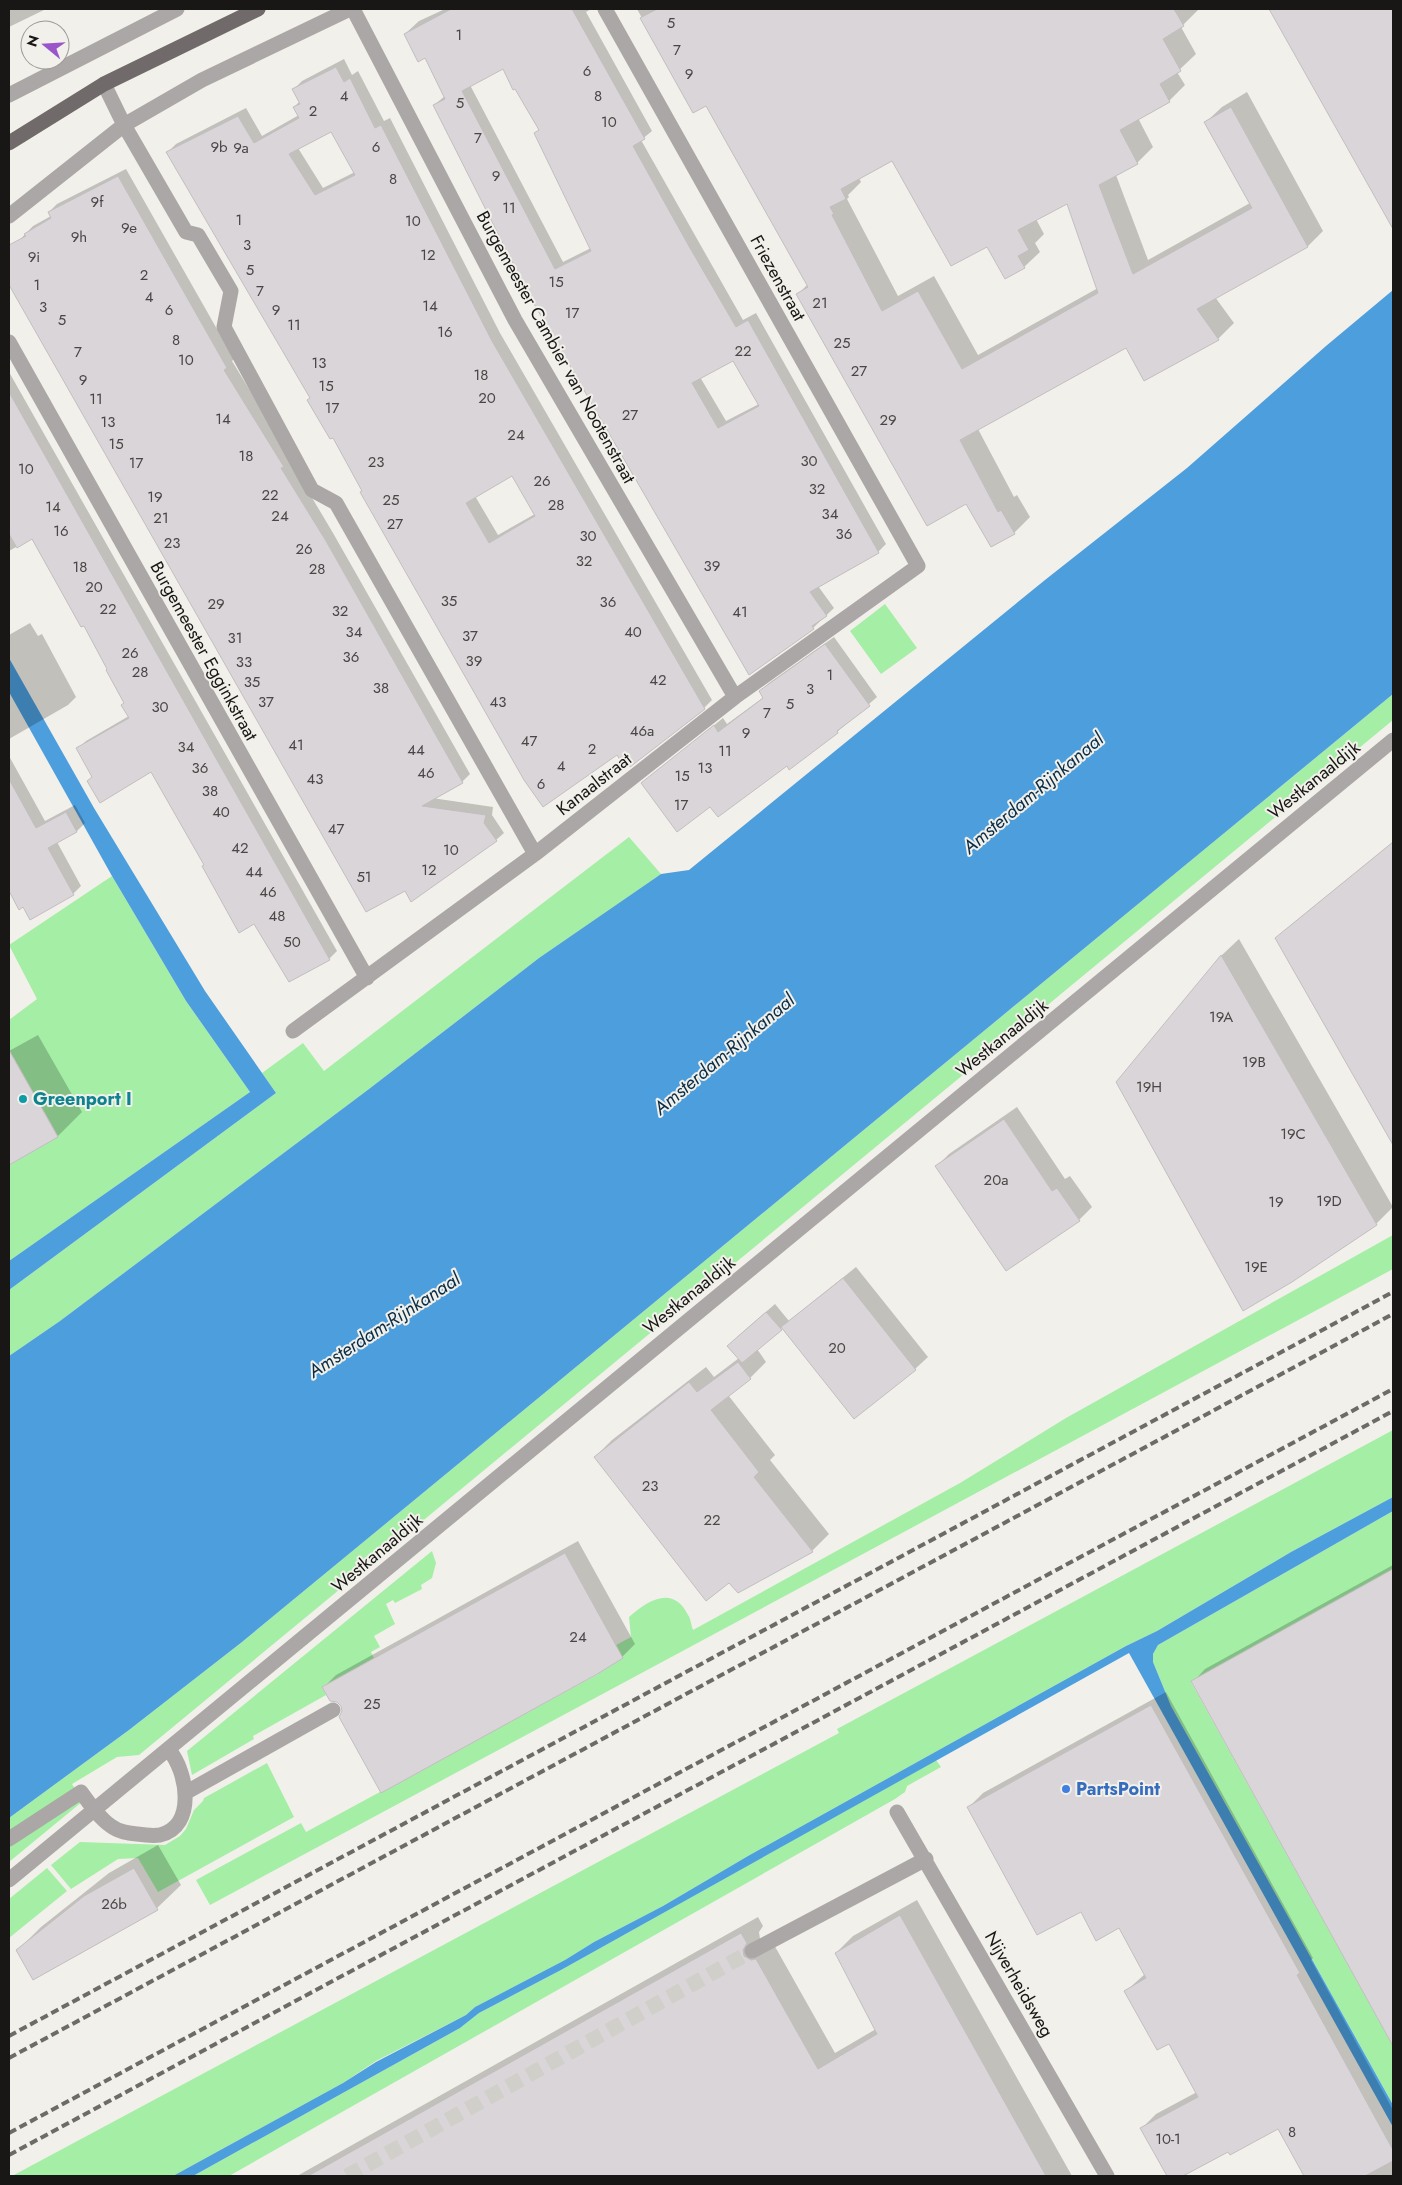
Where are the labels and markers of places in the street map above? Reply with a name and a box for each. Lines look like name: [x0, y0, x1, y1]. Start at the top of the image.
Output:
place label: Greenport I: [33, 1086, 132, 1112]
marker: Greenport I: [17, 1093, 29, 1105]
place label: PartsPoint: [1076, 1776, 1160, 1802]
marker: PartsPoint: [1060, 1783, 1072, 1795]

